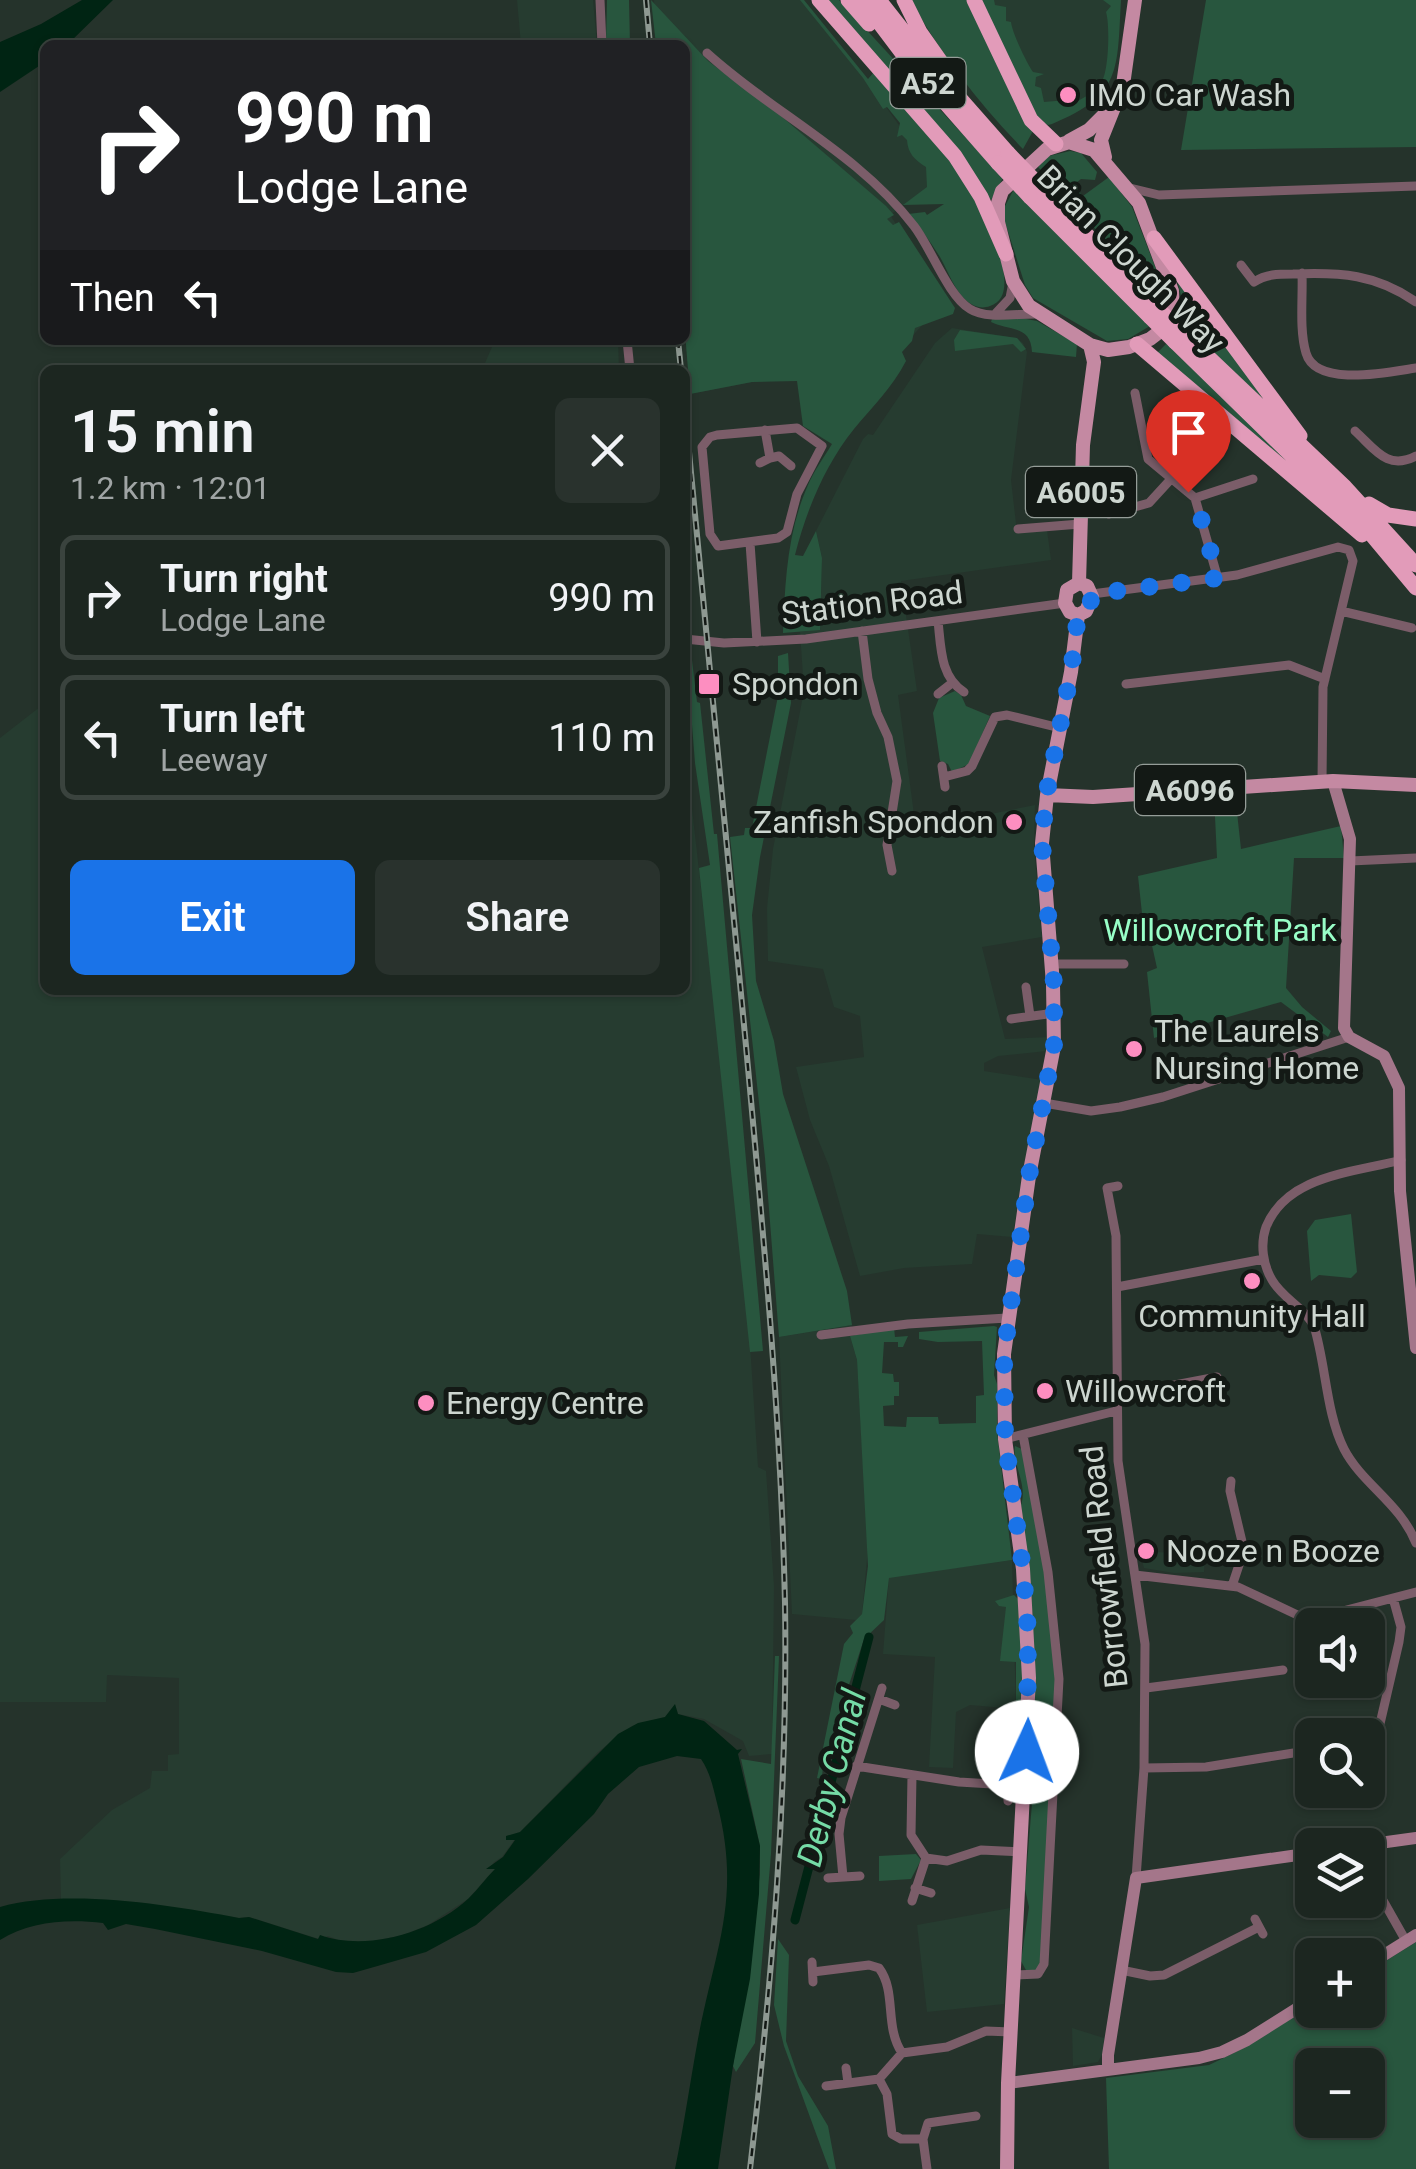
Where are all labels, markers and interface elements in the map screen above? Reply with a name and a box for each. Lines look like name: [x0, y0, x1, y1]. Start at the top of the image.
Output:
road number: A52: [890, 58, 966, 108]
place label: IMO Car Wash: [1088, 76, 1291, 114]
text: 990 m: [235, 77, 434, 159]
icon: right: [70, 80, 200, 210]
marker: IMO Car Wash: [1057, 84, 1079, 106]
street label: Brian Clough Way: [1029, 157, 1233, 361]
text: Lodge Lane: [235, 161, 468, 214]
icon: left: [175, 270, 230, 325]
text: Then: [70, 276, 155, 320]
pin: [1146, 390, 1231, 493]
text: 15 min: [70, 396, 255, 467]
button: close: [555, 398, 660, 503]
icon: arrive: [1161, 405, 1216, 460]
road number: A6005: [1026, 467, 1136, 517]
text: 1.2 km · 12:01: [70, 469, 271, 507]
text: Turn right: [160, 557, 328, 601]
icon: right: [75, 570, 130, 625]
street label: Station Road: [779, 573, 965, 633]
text: 990 m: [548, 576, 655, 620]
text: Lodge Lane: [160, 601, 326, 639]
place label: Spondon: [732, 665, 859, 703]
marker: Spondon: [696, 671, 722, 697]
text: Turn left: [160, 697, 305, 741]
icon: left: [75, 710, 130, 765]
text: 110 m: [548, 716, 655, 760]
text: Leeway: [160, 741, 268, 779]
road number: A6096: [1135, 765, 1245, 815]
place label: Zanfish Spondon: [753, 803, 994, 841]
marker: Zanfish Spondon: [1003, 811, 1025, 833]
button: Exit: [70, 860, 355, 975]
button: Share: [375, 860, 660, 975]
park label: Willowcroft Park: [1103, 911, 1338, 949]
place label: The Laurels Nursing Home: [1154, 1012, 1359, 1087]
marker: The Laurels Nursing Home: [1123, 1038, 1145, 1060]
marker: Community Hall: [1241, 1270, 1263, 1292]
place label: Community Hall: [1138, 1297, 1366, 1335]
place label: Willowcroft: [1065, 1372, 1226, 1410]
marker: Willowcroft: [1034, 1380, 1056, 1402]
place label: Energy Centre: [446, 1384, 644, 1422]
marker: Energy Centre: [415, 1392, 437, 1414]
street label: Borrowfield Road: [1072, 1444, 1136, 1690]
place label: Nooze n Booze: [1166, 1532, 1380, 1570]
marker: Nooze n Booze: [1135, 1540, 1157, 1562]
map controls: [1295, 1608, 1385, 2138]
button: sound: [1295, 1608, 1385, 1698]
water label: Derby Canal: [789, 1684, 875, 1871]
position arrow: [975, 1700, 1079, 1804]
button: search: [1295, 1718, 1385, 1808]
button: layers: [1295, 1828, 1385, 1918]
button: +: [1295, 1938, 1385, 2028]
button: −: [1295, 2048, 1385, 2138]

